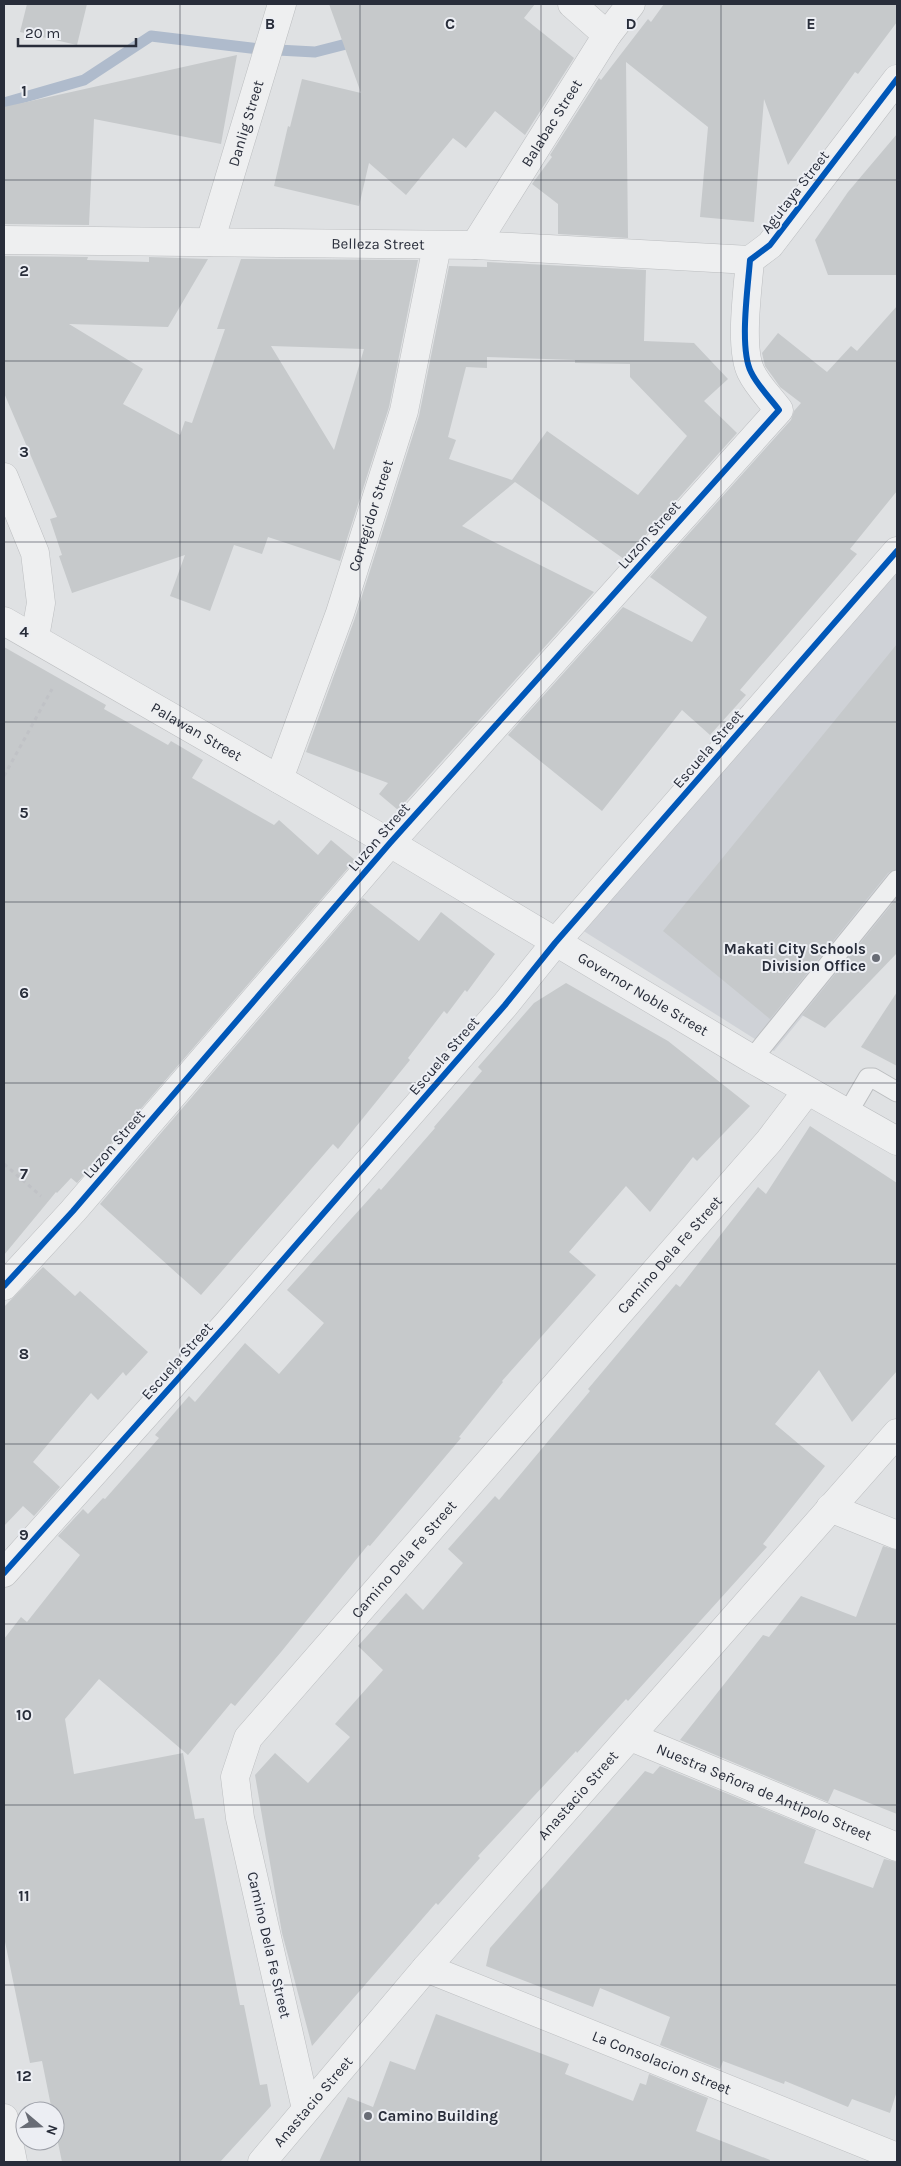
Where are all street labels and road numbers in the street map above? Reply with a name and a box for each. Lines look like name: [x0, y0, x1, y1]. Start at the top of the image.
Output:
street label: Balabac Street: [517, 76, 586, 170]
street label: Danlig Street: [224, 78, 268, 169]
street label: Agutaya Street: [757, 147, 833, 237]
street label: Belleza Street: [331, 234, 425, 253]
street label: Corregidor Street: [345, 457, 397, 574]
street label: Luzon Street: [614, 497, 684, 573]
street label: Palawan Street: [148, 698, 245, 765]
street label: Escuela Street: [669, 706, 747, 792]
street label: Luzon Street: [344, 799, 414, 875]
street label: Governor Noble Street: [575, 948, 712, 1040]
street label: Escuela Street: [405, 1013, 483, 1099]
street label: Luzon Street: [79, 1106, 149, 1182]
street label: Camino Dela Fe Street: [613, 1192, 726, 1317]
street label: Escuela Street: [138, 1318, 217, 1403]
street label: Camino Dela Fe Street: [348, 1496, 460, 1622]
street label: Nuestra Señora de Antipolo Street: [654, 1740, 875, 1845]
street label: Anastacio Street: [534, 1747, 622, 1844]
street label: Camino Dela Fe Street: [243, 1870, 295, 2021]
street label: La Consolacion Street: [590, 2027, 734, 2099]
street label: Anastacio Street: [270, 2052, 357, 2151]

